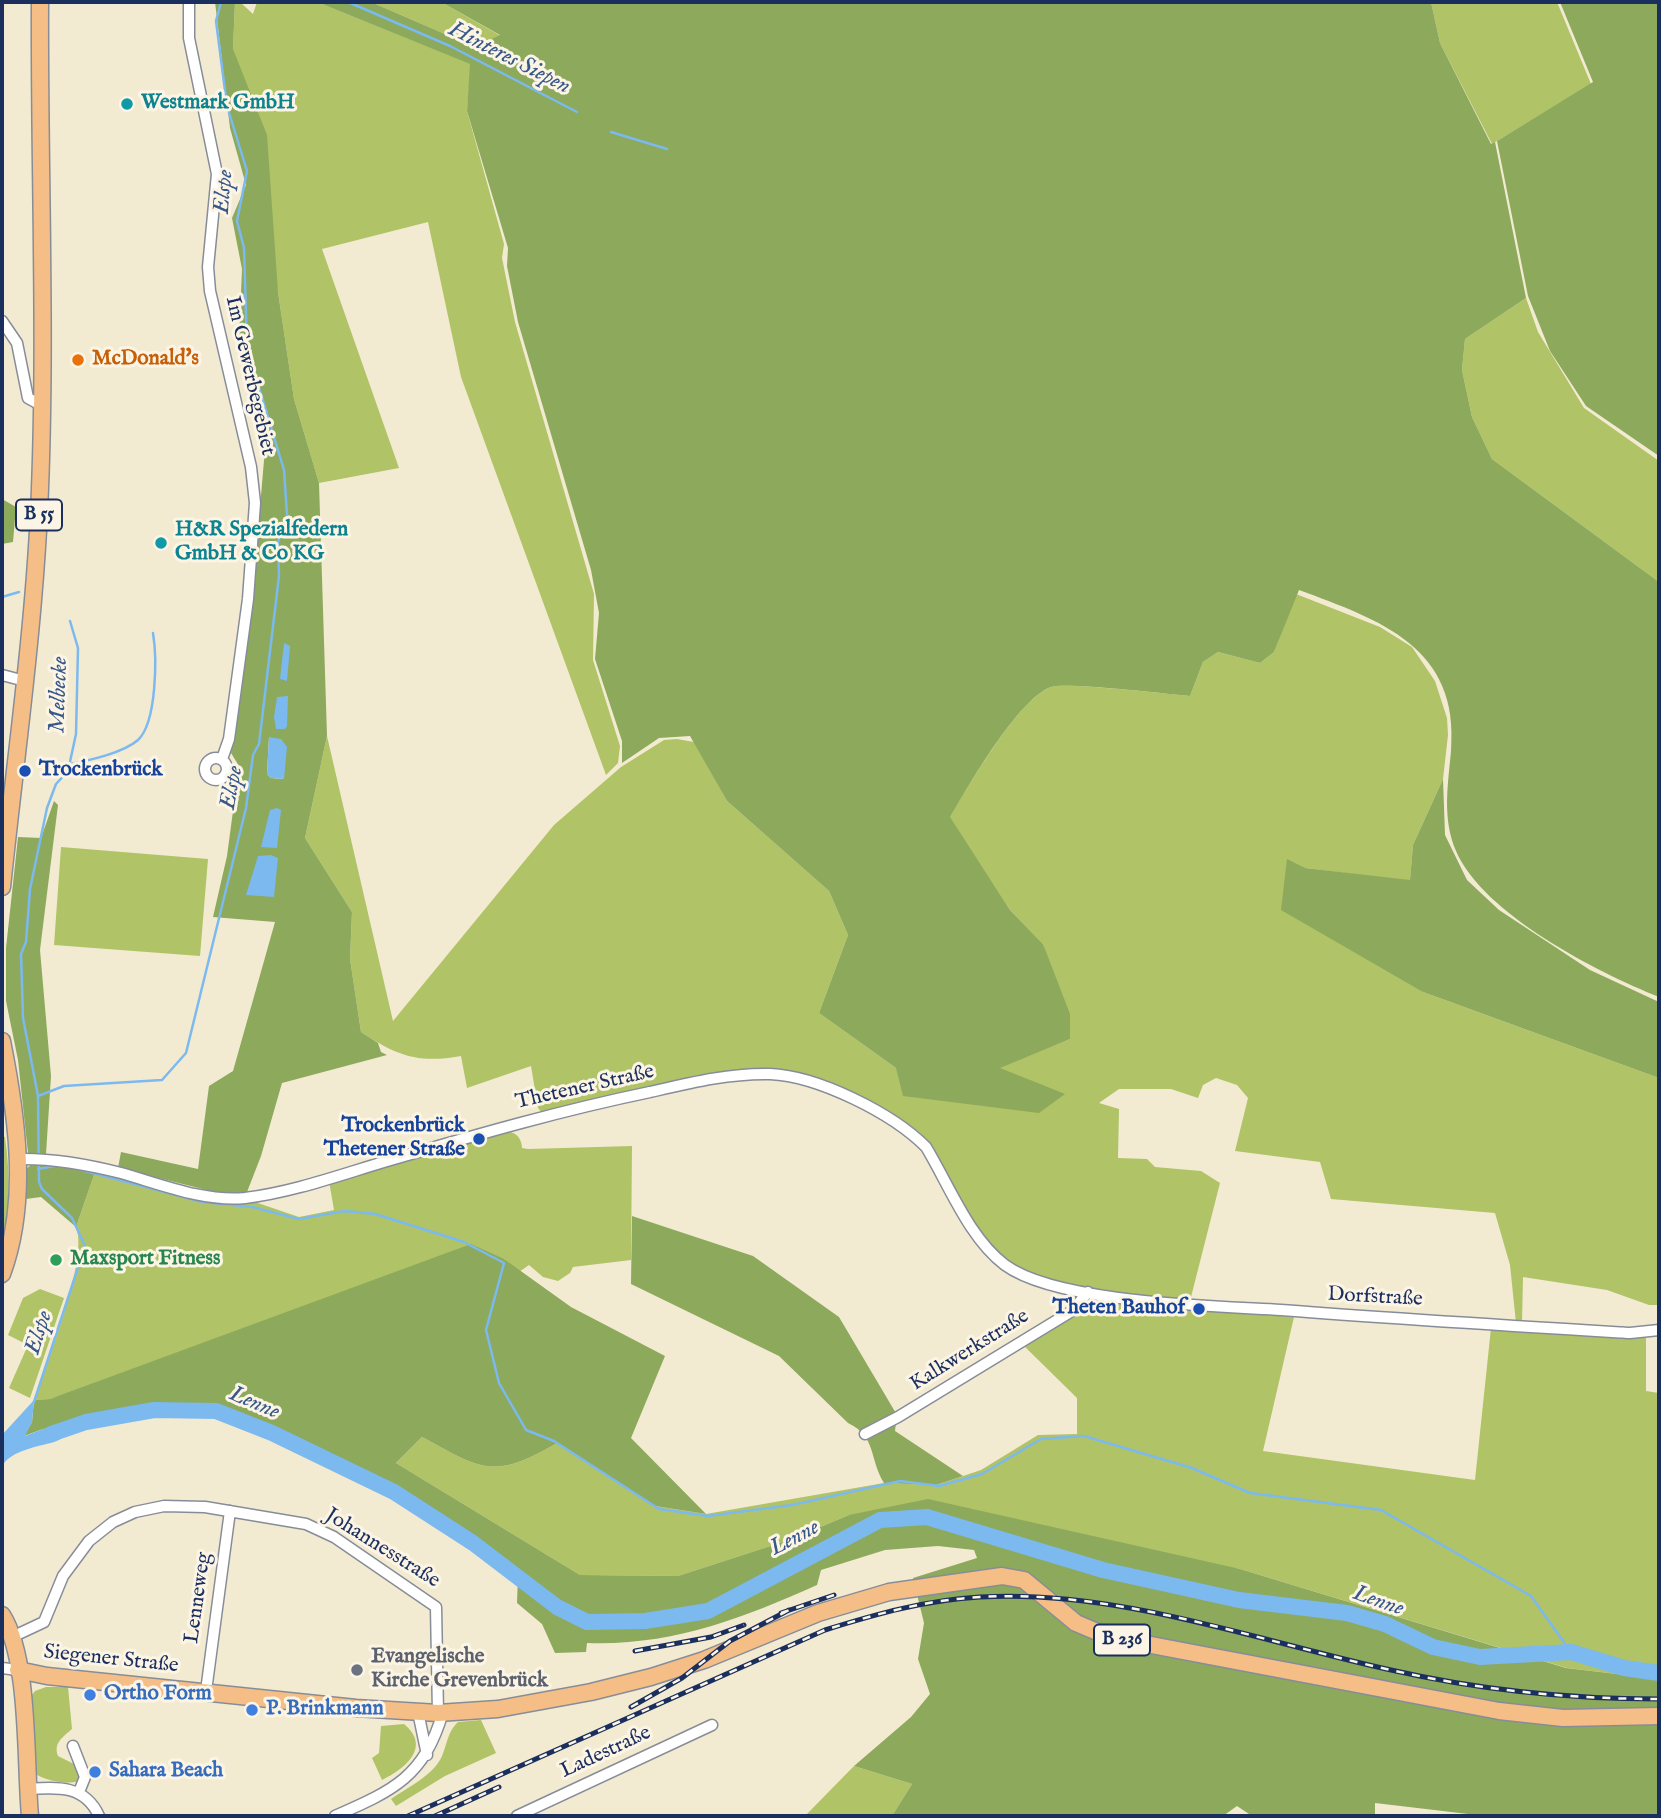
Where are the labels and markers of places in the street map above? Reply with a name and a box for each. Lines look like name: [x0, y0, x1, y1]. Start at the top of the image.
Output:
place label: Westmark GmbH: [141, 91, 295, 117]
marker: Westmark GmbH: [119, 96, 135, 112]
place label: McDonald's: [92, 347, 199, 373]
marker: McDonald's: [70, 352, 86, 368]
place label: H&R Spezialfedern GmbH & Co KG: [175, 518, 348, 568]
marker: H&R Spezialfedern GmbH & Co KG: [153, 535, 169, 551]
place label: Trockenbrück: [39, 758, 163, 784]
marker: Trockenbrück: [17, 763, 33, 779]
place label: Trockenbrück Thetener Straße: [324, 1114, 465, 1164]
marker: Trockenbrück Thetener Straße: [471, 1131, 487, 1147]
place label: Maxsport Fitness: [70, 1247, 220, 1273]
marker: Maxsport Fitness: [48, 1252, 64, 1268]
place label: Theten Bauhof: [1052, 1296, 1185, 1322]
marker: Theten Bauhof: [1191, 1301, 1207, 1317]
place label: Evangelische Kirche Grevenbrück: [371, 1645, 548, 1695]
marker: Evangelische Kirche Grevenbrück: [349, 1662, 365, 1678]
place label: Ortho Form: [104, 1682, 212, 1708]
marker: Ortho Form: [82, 1687, 98, 1703]
place label: P. Brinkmann: [266, 1697, 384, 1723]
marker: P. Brinkmann: [244, 1702, 260, 1718]
place label: Sahara Beach: [109, 1759, 223, 1785]
marker: Sahara Beach: [87, 1764, 103, 1780]

